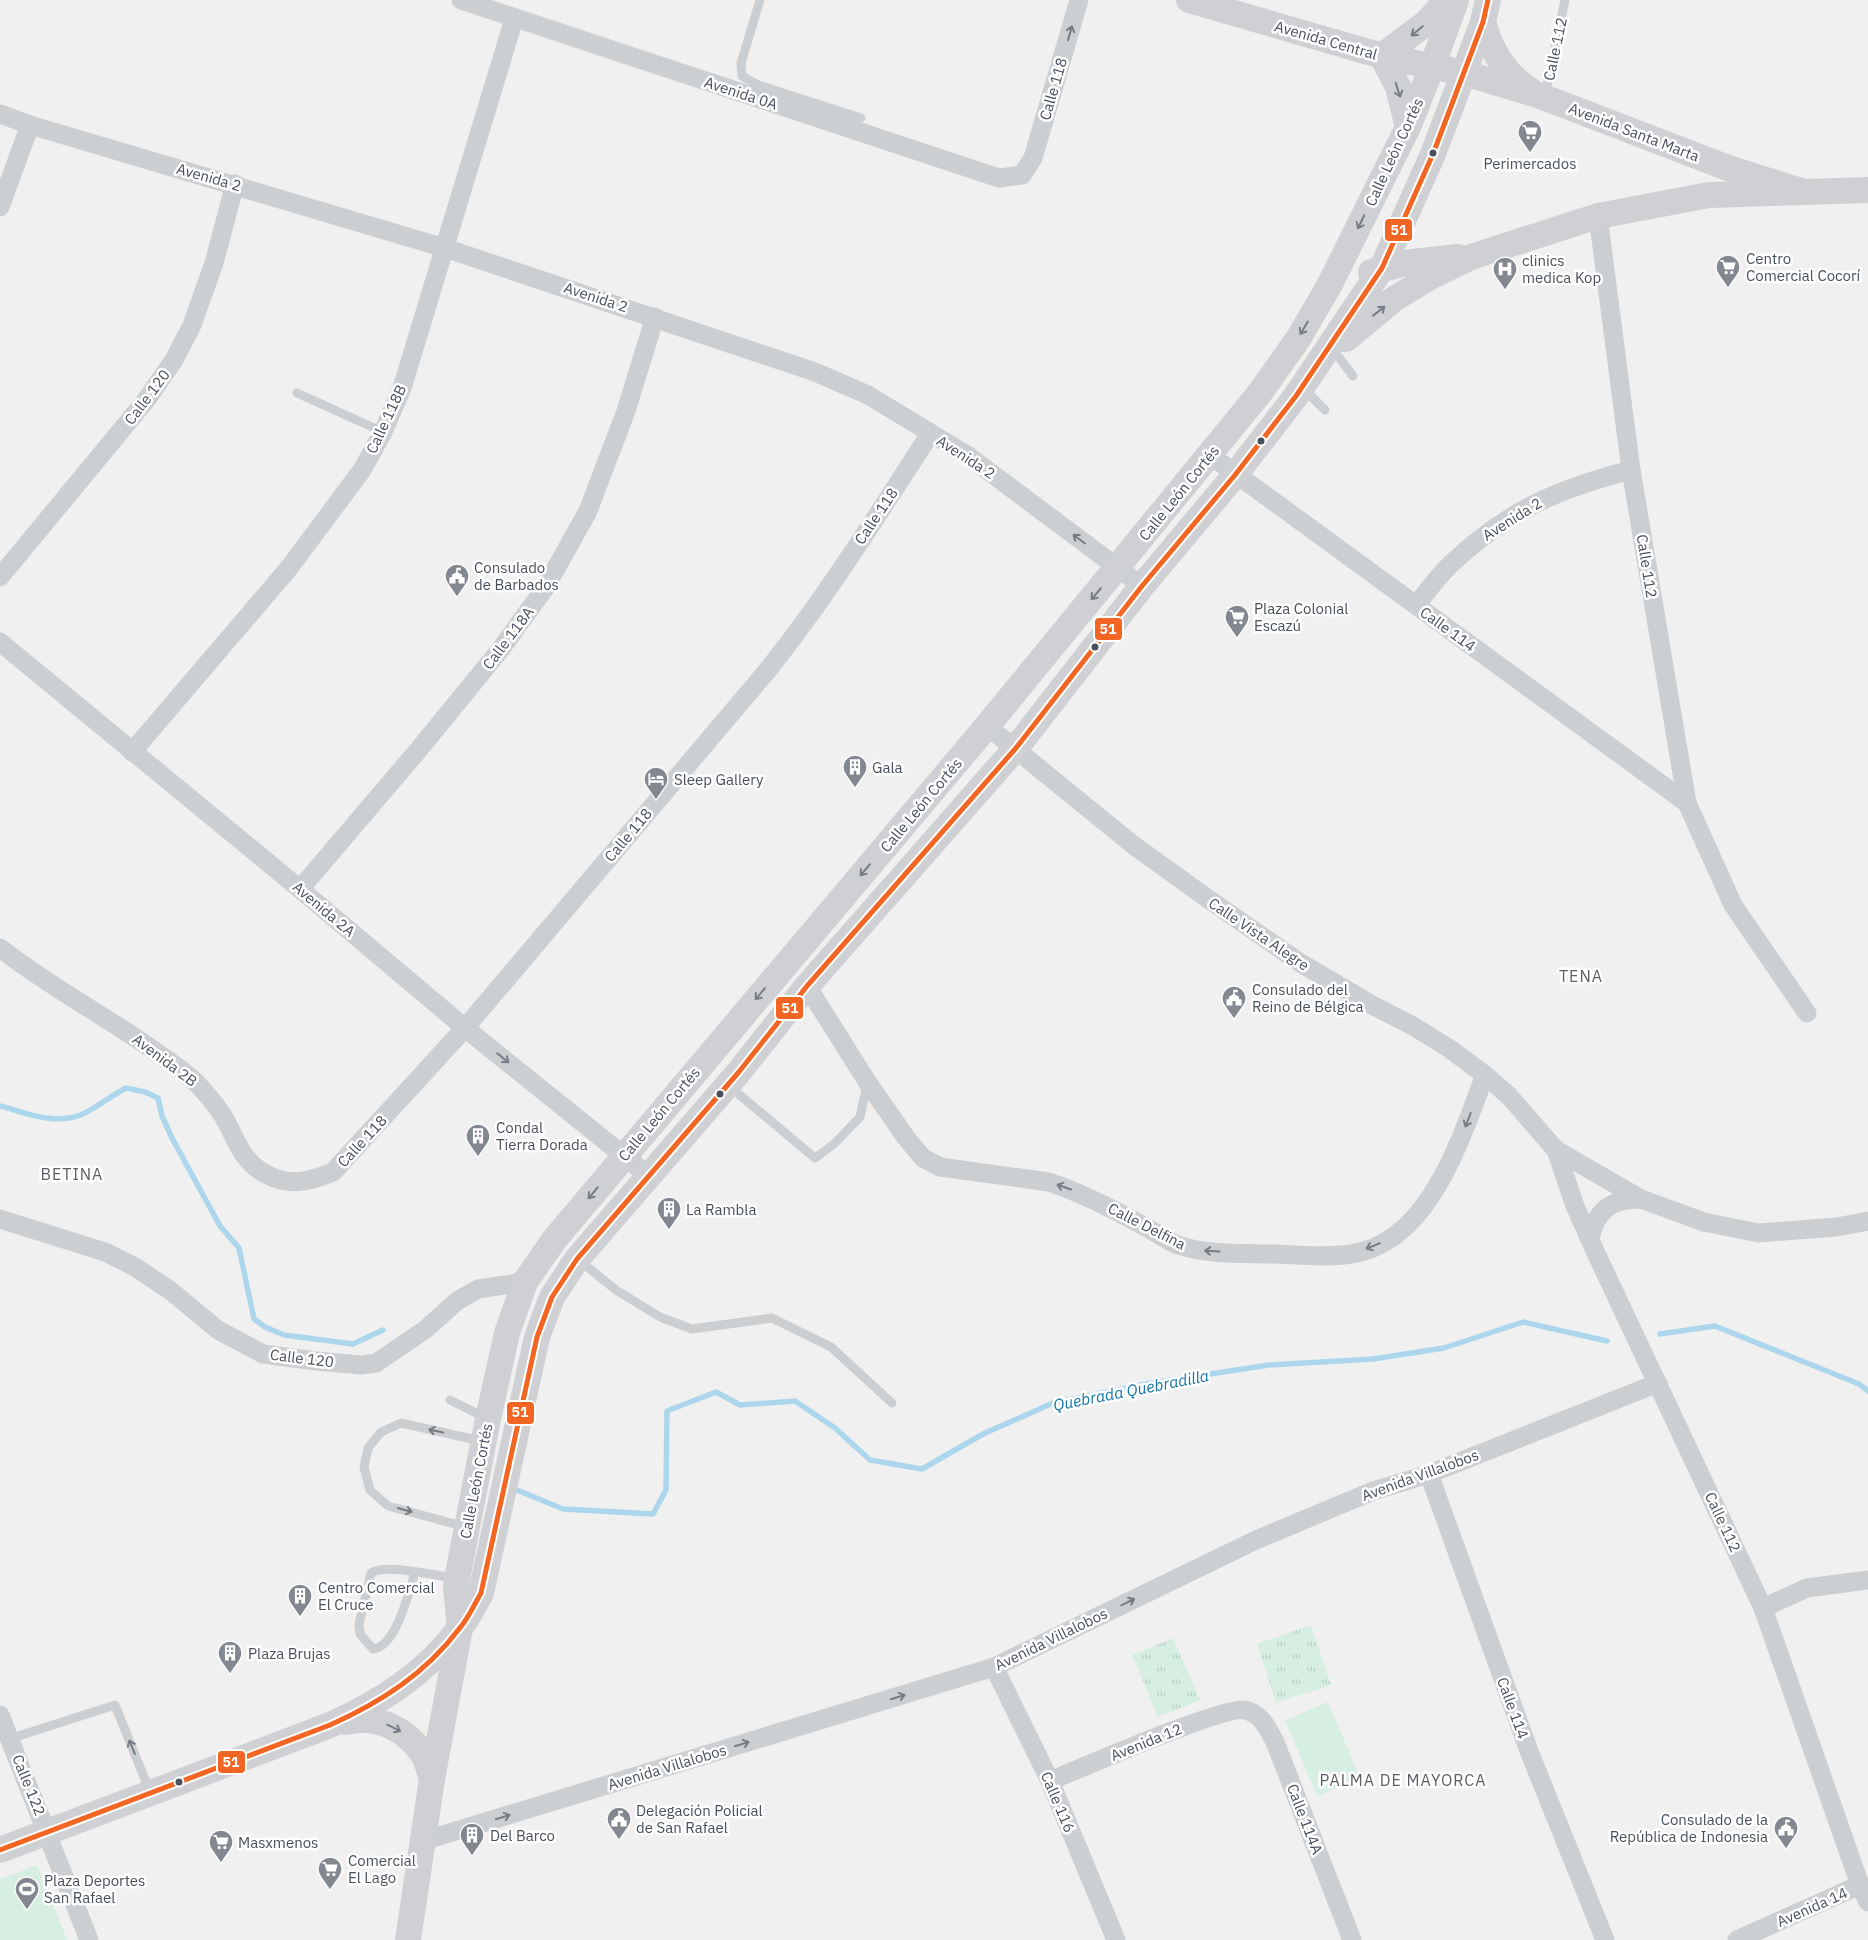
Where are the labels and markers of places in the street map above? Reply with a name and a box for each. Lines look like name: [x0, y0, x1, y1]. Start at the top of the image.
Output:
supermarket icon: Perimercados: [1517, 119, 1543, 153]
unlabelled marker: [1428, 148, 1438, 158]
place label: Perimercados: [1483, 154, 1577, 173]
place label: Centro Comercial Cocorí: [1746, 249, 1860, 285]
place label: clinics medica Kop: [1522, 251, 1601, 287]
supermarket icon: Centro Comercial Cocorí: [1715, 254, 1741, 288]
hospital icon: clinics medica Kop: [1492, 256, 1518, 290]
unlabelled marker: [1256, 436, 1266, 446]
place label: Consulado de Barbados: [474, 558, 559, 594]
public building icon: Consulado de Barbados: [444, 563, 470, 597]
place label: Plaza Colonial Escazú: [1254, 599, 1348, 635]
supermarket icon: Plaza Colonial Escazú: [1224, 604, 1250, 638]
unlabelled marker: [1090, 642, 1100, 652]
building icon: Gala: [842, 754, 868, 788]
place label: Gala: [872, 758, 903, 777]
hotel icon: Sleep Gallery: [643, 766, 669, 800]
place label: Sleep Gallery: [674, 770, 764, 789]
place label: Consulado del Reino de Bélgica: [1252, 980, 1364, 1016]
public building icon: Consulado del Reino de Bélgica: [1221, 985, 1247, 1019]
unlabelled marker: [715, 1089, 725, 1099]
place label: Condal Tierra Dorada: [496, 1118, 588, 1154]
building icon: Condal Tierra Dorada: [465, 1123, 491, 1157]
building icon: La Rambla: [656, 1196, 682, 1230]
place label: La Rambla: [686, 1200, 756, 1219]
place label: Centro Comercial El Cruce: [318, 1578, 435, 1614]
building icon: Centro Comercial El Cruce: [287, 1583, 313, 1617]
building icon: Plaza Brujas: [217, 1640, 243, 1674]
place label: Plaza Brujas: [248, 1644, 331, 1663]
unlabelled marker: [174, 1777, 184, 1787]
place label: Delegación Policial de San Rafael: [636, 1801, 763, 1837]
public building icon: Delegación Policial de San Rafael: [606, 1806, 632, 1840]
place label: Consulado de la República de Indonesia: [1610, 1810, 1768, 1846]
public building icon: Consulado de la República de Indonesia: [1773, 1815, 1799, 1849]
building icon: Del Barco: [459, 1822, 485, 1856]
place label: Del Barco: [490, 1826, 555, 1845]
supermarket icon: Masxmenos: [208, 1829, 234, 1863]
place label: Masxmenos: [238, 1833, 318, 1852]
place label: Comercial El Lago: [348, 1851, 416, 1887]
supermarket icon: Comercial El Lago: [317, 1856, 343, 1890]
place label: Plaza Deportes San Rafael: [44, 1871, 145, 1907]
sports icon: Plaza Deportes San Rafael: [14, 1876, 40, 1910]

